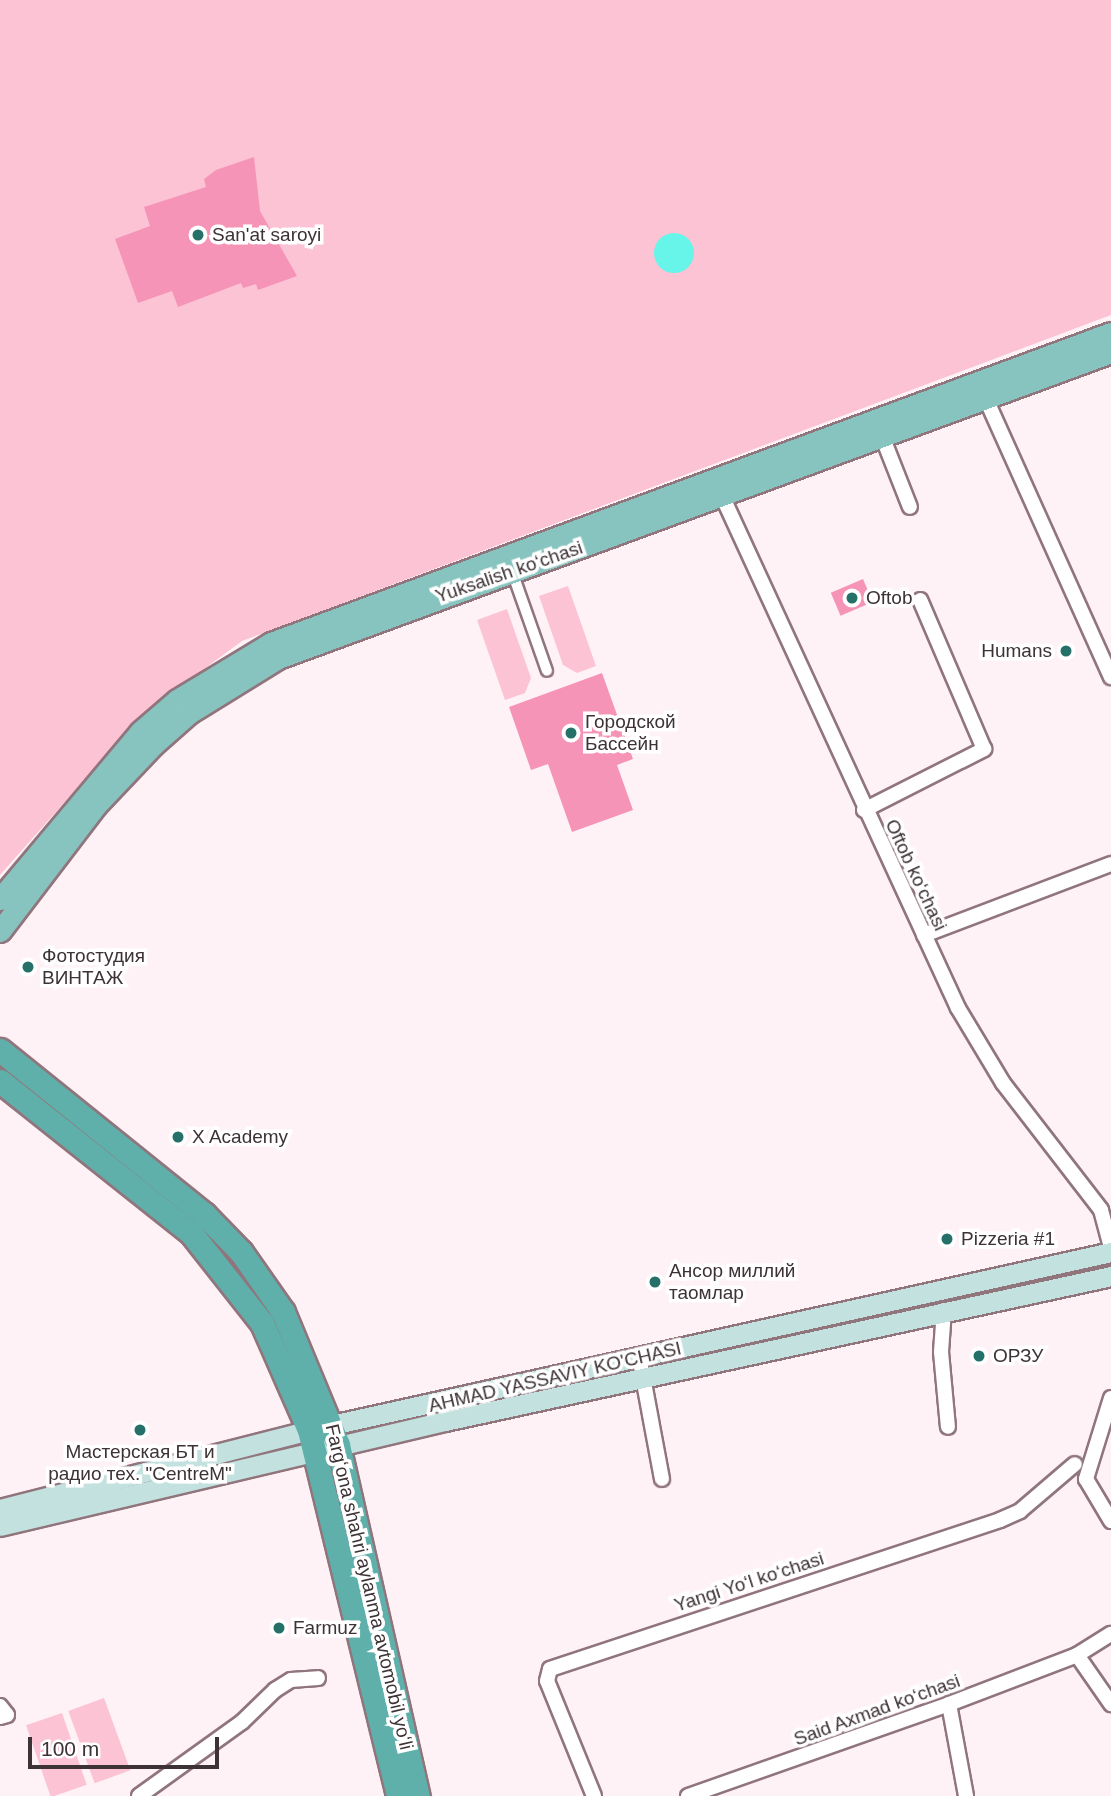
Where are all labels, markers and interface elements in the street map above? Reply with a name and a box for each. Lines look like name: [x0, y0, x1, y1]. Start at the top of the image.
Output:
place label: San'at saroyi: [212, 224, 321, 246]
marker: San'at saroyi: [190, 227, 206, 243]
street label: Yuksalish koʻchasi: [432, 536, 586, 608]
place label: Oftob: [866, 587, 912, 609]
marker: Oftob: [844, 590, 860, 606]
place label: Humans: [981, 640, 1052, 662]
marker: Humans: [1058, 643, 1074, 659]
place label: Городской Бассейн: [585, 711, 676, 755]
marker: Городской Бассейн: [563, 725, 579, 741]
street label: Oftob koʻchasi: [880, 816, 952, 934]
place label: Фотостудия ВИНТАЖ: [42, 945, 145, 989]
marker: Фотостудия ВИНТАЖ: [20, 959, 36, 975]
place label: X Academy: [192, 1126, 289, 1148]
marker: X Academy: [170, 1129, 186, 1145]
place label: Pizzeria #1: [961, 1228, 1055, 1250]
marker: Pizzeria #1: [939, 1231, 955, 1247]
place label: Ансор миллий таомлар: [669, 1260, 795, 1304]
marker: Ансор миллий таомлар: [647, 1274, 663, 1290]
street label: AHMAD YASSAVIY KO'CHASI: [426, 1337, 684, 1417]
place label: ОРЗУ: [993, 1345, 1043, 1367]
marker: ОРЗУ: [971, 1348, 987, 1364]
marker: Мастерская БТ и радио тех. "CentreM": [132, 1422, 148, 1438]
street label: Fargʻona shahri aylanma avtomobil yoʻli: [320, 1422, 418, 1752]
place label: Мастерская БТ и радио тех. "CentreM": [48, 1441, 232, 1485]
street label: Yangi Yoʻl koʻchasi: [671, 1547, 827, 1617]
place label: Farmuz: [293, 1617, 357, 1639]
marker: Farmuz: [271, 1620, 287, 1636]
street label: Said Axmad koʻchasi: [790, 1669, 964, 1751]
scale bar: [32, 1722, 222, 1766]
text: 100 m: [41, 1737, 99, 1760]

